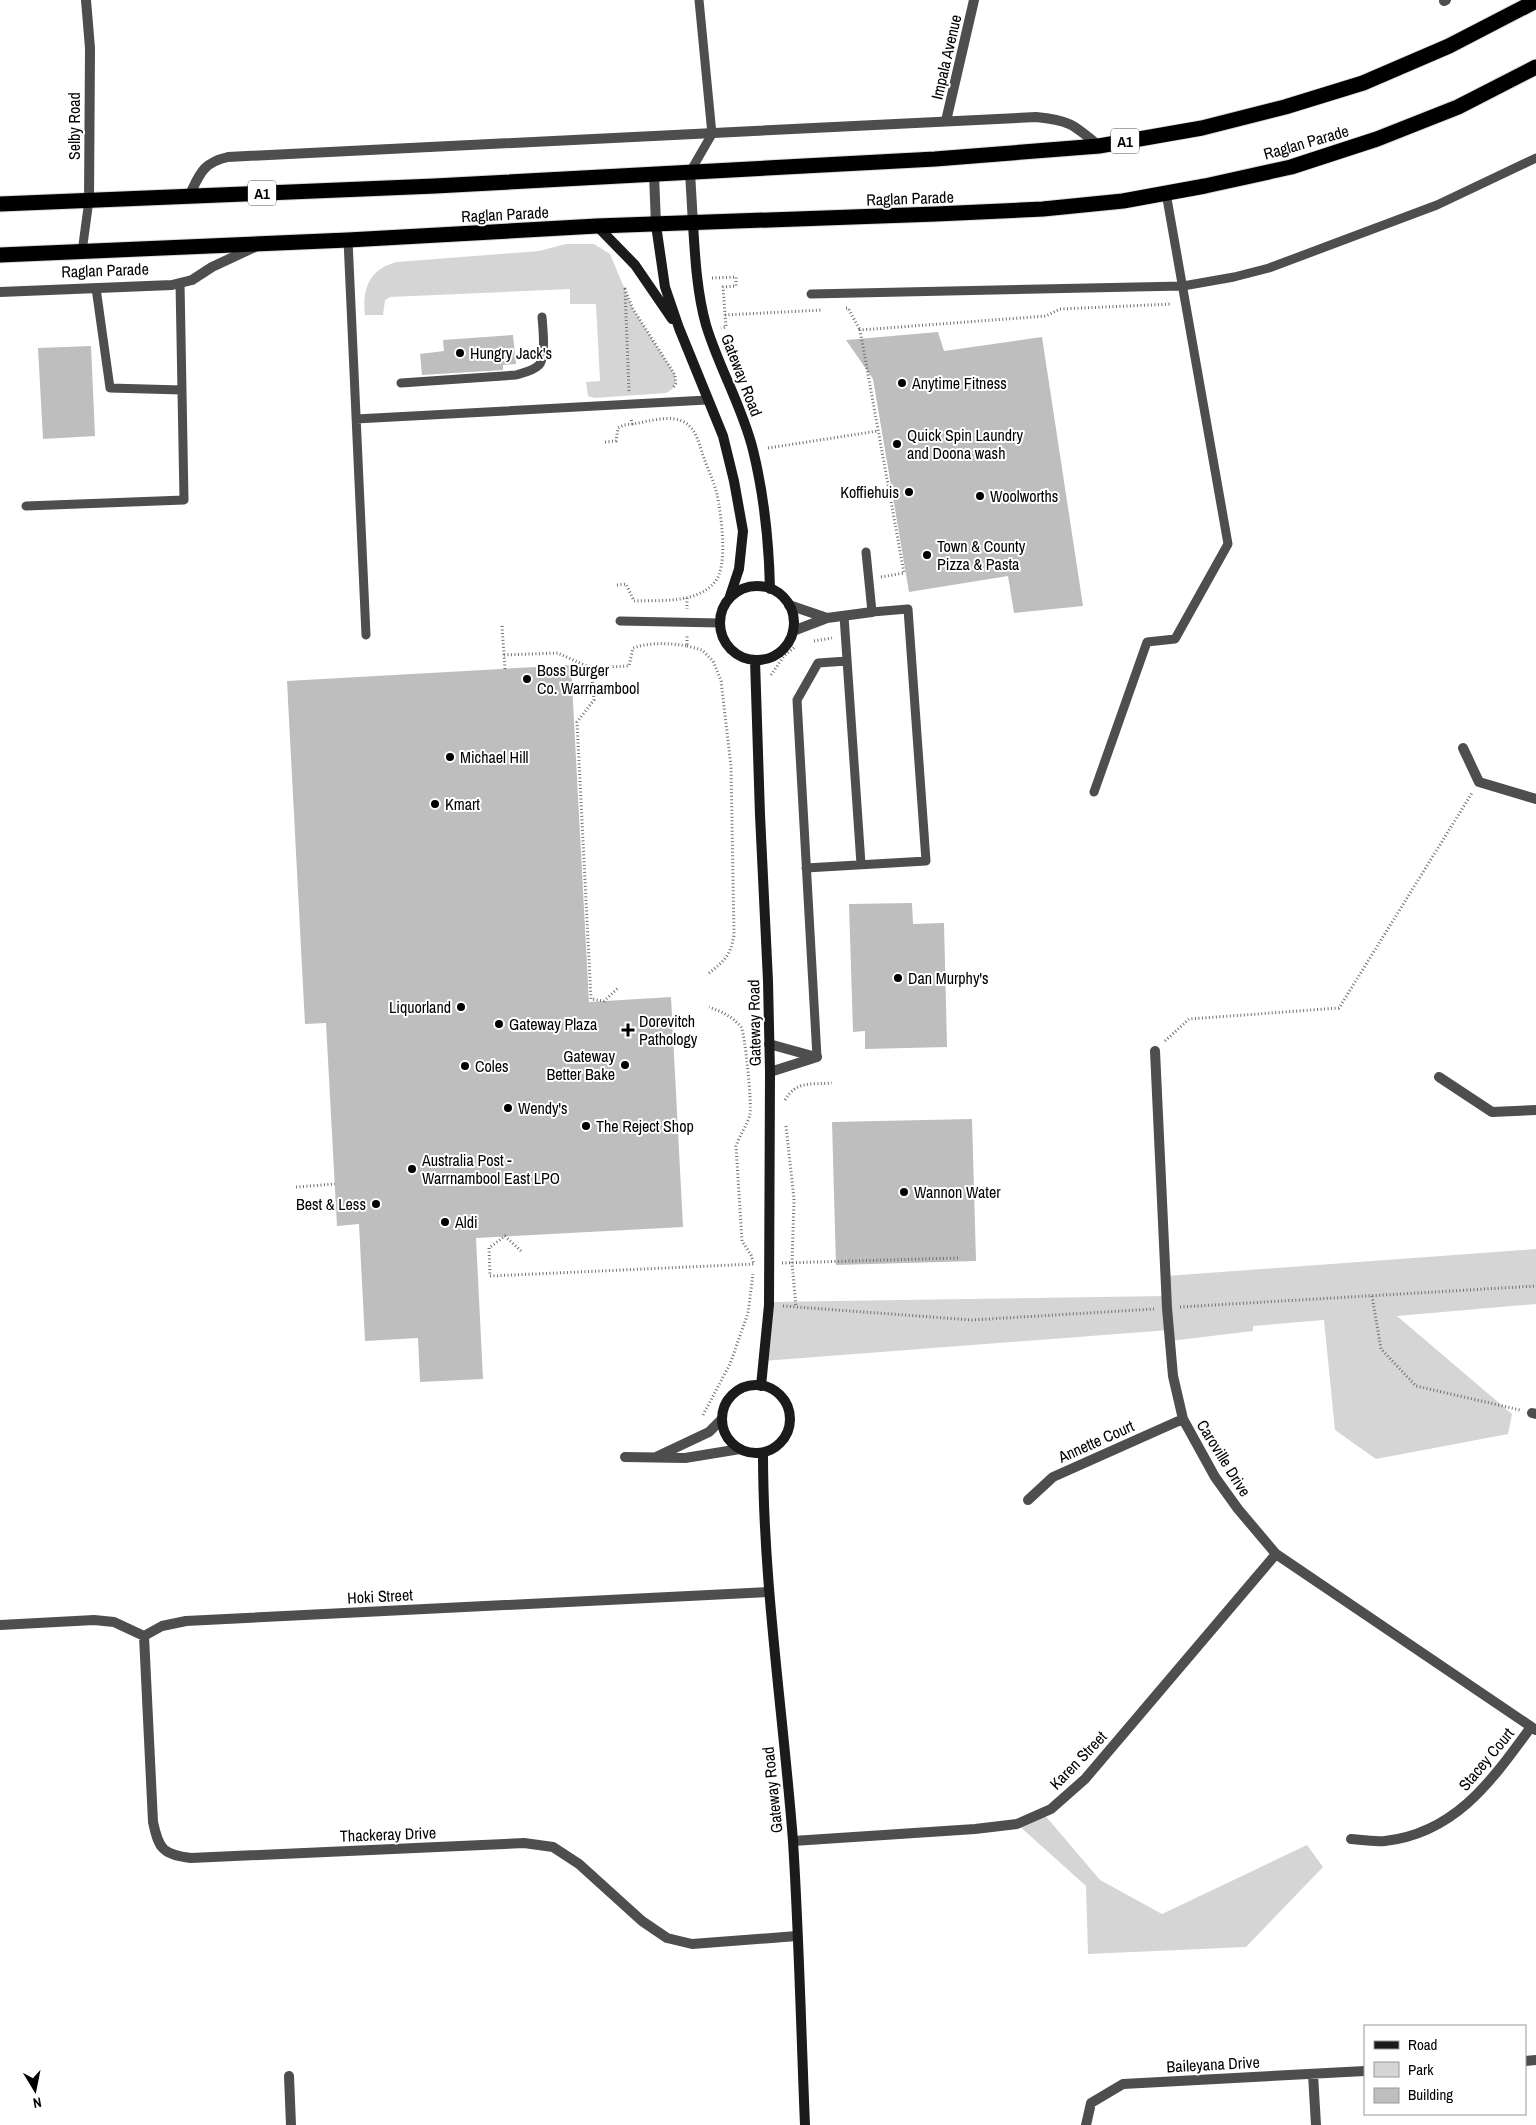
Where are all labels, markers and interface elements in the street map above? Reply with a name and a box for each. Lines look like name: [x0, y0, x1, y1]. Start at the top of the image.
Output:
street label: Impala Avenue: [926, 12, 966, 102]
street label: Selby Road: [63, 92, 85, 160]
street label: Raglan Parade: [1261, 119, 1351, 165]
road number: A1: [1111, 128, 1139, 154]
road number: A1: [248, 180, 276, 206]
street label: Raglan Parade: [866, 185, 954, 211]
street label: Raglan Parade: [461, 201, 549, 227]
street label: Raglan Parade: [61, 257, 149, 283]
street label: Gateway Road: [716, 331, 768, 419]
place label: Hungry Jack's: [470, 342, 552, 364]
marker: Hungry Jack's: [454, 347, 466, 359]
place label: Anytime Fitness: [911, 372, 1007, 394]
marker: Anytime Fitness: [896, 377, 908, 389]
place label: Quick Spin Laundry and Doona wash: [907, 424, 1023, 464]
marker: Quick Spin Laundry and Doona wash: [891, 438, 903, 450]
place label: Koffiehuis: [840, 481, 899, 503]
place label: Woolworths: [990, 485, 1058, 507]
marker: Koffiehuis: [903, 486, 915, 498]
marker: Woolworths: [974, 490, 986, 502]
place label: Town & County Pizza & Pasta: [937, 535, 1026, 575]
marker: Town & County Pizza & Pasta: [921, 549, 933, 561]
place label: Boss Burger Co. Warrnambool: [537, 659, 639, 699]
marker: Boss Burger Co. Warrnambool: [521, 673, 533, 685]
place label: Michael Hill: [460, 746, 529, 768]
marker: Michael Hill: [444, 751, 456, 763]
place label: Kmart: [445, 793, 480, 815]
marker: Kmart: [429, 798, 441, 810]
place label: Dan Murphy's: [908, 967, 989, 989]
marker: Dan Murphy's: [892, 972, 904, 984]
street label: Gateway Road: [742, 979, 766, 1067]
place label: Liquorland: [389, 996, 451, 1018]
marker: Liquorland: [455, 1001, 467, 1013]
place label: Dorevitch Pathology: [639, 1010, 698, 1050]
place label: Gateway Plaza: [509, 1013, 598, 1035]
marker: Gateway Plaza: [493, 1018, 505, 1030]
marker: Dorevitch Pathology: [621, 1023, 635, 1037]
place label: Gateway Better Bake: [546, 1045, 615, 1085]
place label: Coles: [475, 1055, 509, 1077]
marker: Gateway Better Bake: [619, 1059, 631, 1071]
marker: Coles: [459, 1060, 471, 1072]
place label: Wendy's: [518, 1097, 568, 1119]
marker: Wendy's: [502, 1102, 514, 1114]
place label: The Reject Shop: [596, 1115, 694, 1137]
marker: The Reject Shop: [580, 1120, 592, 1132]
place label: Australia Post - Warrnambool East LPO: [421, 1149, 560, 1189]
marker: Australia Post - Warrnambool East LPO: [406, 1163, 418, 1175]
place label: Wannon Water: [914, 1181, 1001, 1203]
marker: Wannon Water: [898, 1186, 910, 1198]
place label: Best & Less: [296, 1193, 366, 1215]
marker: Best & Less: [370, 1198, 382, 1210]
place label: Aldi: [454, 1211, 478, 1233]
marker: Aldi: [439, 1216, 451, 1228]
street label: Annette Court: [1054, 1414, 1138, 1468]
street label: Caroville Drive: [1192, 1415, 1256, 1501]
street label: Hoki Street: [347, 1583, 414, 1609]
street label: Stacey Court: [1453, 1723, 1519, 1795]
street label: Karen Street: [1044, 1726, 1112, 1794]
street label: Gateway Road: [757, 1746, 787, 1834]
street label: Thackeray Drive: [340, 1821, 436, 1847]
legend: [1364, 2025, 1526, 2115]
text: Road: [1408, 2034, 1437, 2055]
street label: Baileyana Drive: [1166, 2051, 1260, 2077]
text: Park: [1408, 2059, 1434, 2080]
north arrow: [10, 2065, 60, 2115]
text: Building: [1408, 2084, 1453, 2105]
text: N: [32, 2093, 43, 2112]

